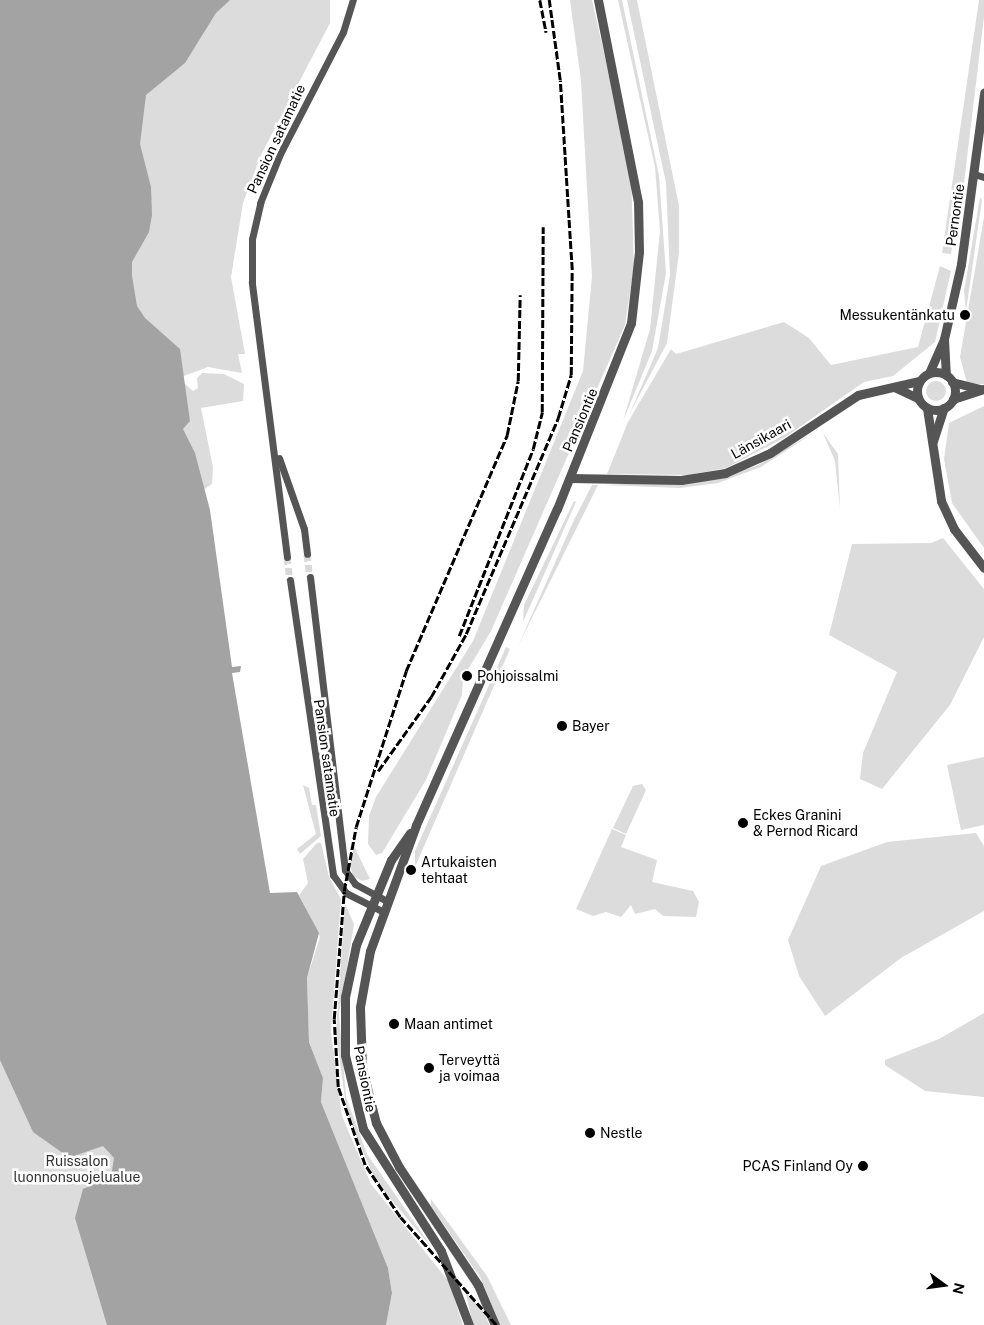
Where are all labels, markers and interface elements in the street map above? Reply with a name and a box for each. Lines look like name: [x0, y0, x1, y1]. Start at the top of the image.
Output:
street label: Pansion satamatie: [243, 82, 309, 196]
street label: Pernontie: [942, 183, 968, 247]
place label: Messukentänkatu: [839, 307, 955, 323]
marker: Messukentänkatu: [959, 309, 971, 321]
street label: Pansiontie: [559, 386, 601, 454]
street label: Länsikaari: [728, 416, 794, 462]
place label: Pohjoissalmi: [477, 668, 558, 684]
marker: Pohjoissalmi: [461, 670, 473, 682]
street label: Pansion satamatie: [310, 698, 344, 818]
place label: Bayer: [572, 718, 610, 734]
marker: Bayer: [556, 720, 568, 732]
place label: Eckes Granini & Pernod Ricard: [753, 807, 858, 840]
marker: Eckes Granini & Pernod Ricard: [737, 817, 749, 829]
place label: Artukaisten tehtaat: [421, 854, 497, 886]
marker: Artukaisten tehtaat: [405, 864, 417, 876]
place label: Maan antimet: [404, 1016, 493, 1032]
marker: Maan antimet: [388, 1018, 400, 1030]
street label: Pansiontie: [350, 1044, 380, 1114]
place label: Terveyttä ja voimaa: [439, 1052, 500, 1084]
marker: Terveyttä ja voimaa: [423, 1062, 435, 1074]
place label: Nestle: [600, 1125, 643, 1141]
marker: Nestle: [584, 1127, 596, 1139]
park label: Ruissalon luonnonsuojelualue: [14, 1153, 140, 1186]
place label: PCAS Finland Oy: [743, 1158, 853, 1174]
marker: PCAS Finland Oy: [857, 1160, 869, 1172]
north arrow: [919, 1260, 969, 1310]
text: N: [949, 1281, 968, 1296]

